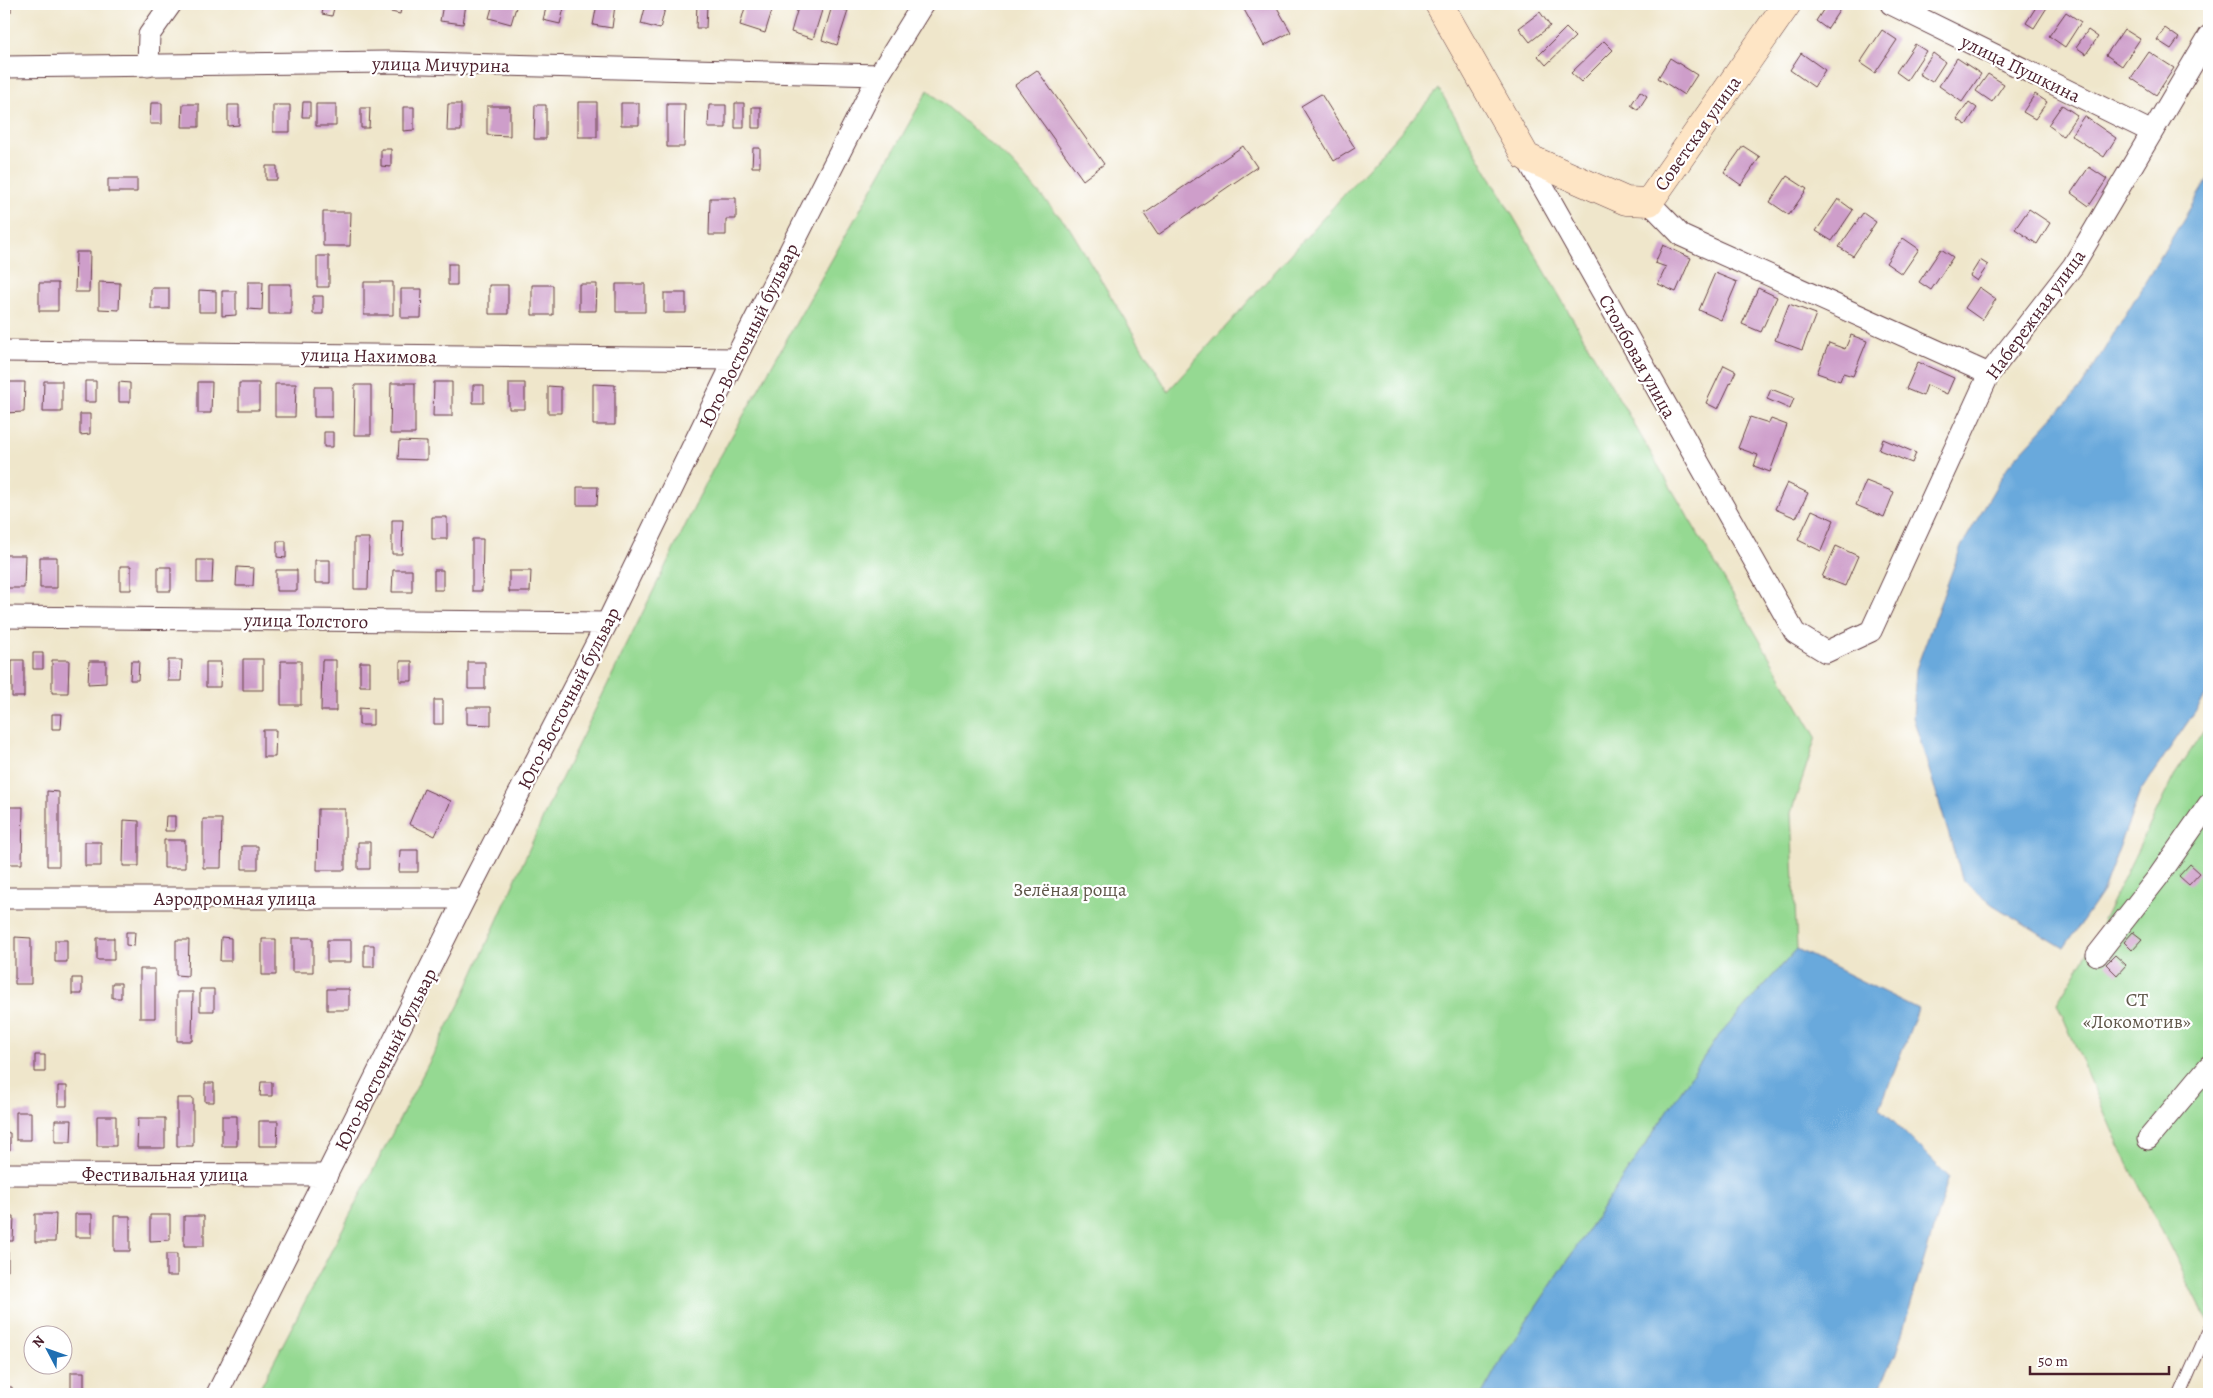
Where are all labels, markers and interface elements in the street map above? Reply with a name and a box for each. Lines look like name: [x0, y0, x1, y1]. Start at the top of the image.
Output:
street label: улица Пушкина: [1955, 28, 2085, 109]
street label: улица Мичурина: [371, 51, 510, 79]
street label: Советская улица: [1648, 71, 1747, 196]
street label: Юго-Восточный бульвар: [693, 239, 805, 432]
street label: Набережная улица: [1980, 244, 2092, 385]
street label: Столбовая улица: [1592, 290, 1682, 423]
street label: улица Нахимова: [300, 342, 437, 370]
street label: Юго-Восточный бульвар: [512, 603, 626, 794]
street label: улица Толстого: [243, 607, 368, 635]
park label: Зелёная роща: [1013, 877, 1127, 903]
street label: Аэродромная улица: [153, 886, 316, 912]
street label: Юго-Восточный бульвар: [329, 964, 443, 1155]
park label: СТ «Локомотив»: [2083, 987, 2191, 1035]
street label: Фестивальная улица: [82, 1162, 249, 1188]
north arrow: [22, 1326, 72, 1376]
text: N: [28, 1332, 49, 1352]
scale bar: [2030, 1343, 2169, 1375]
text: 50 m: [2038, 1351, 2068, 1371]

